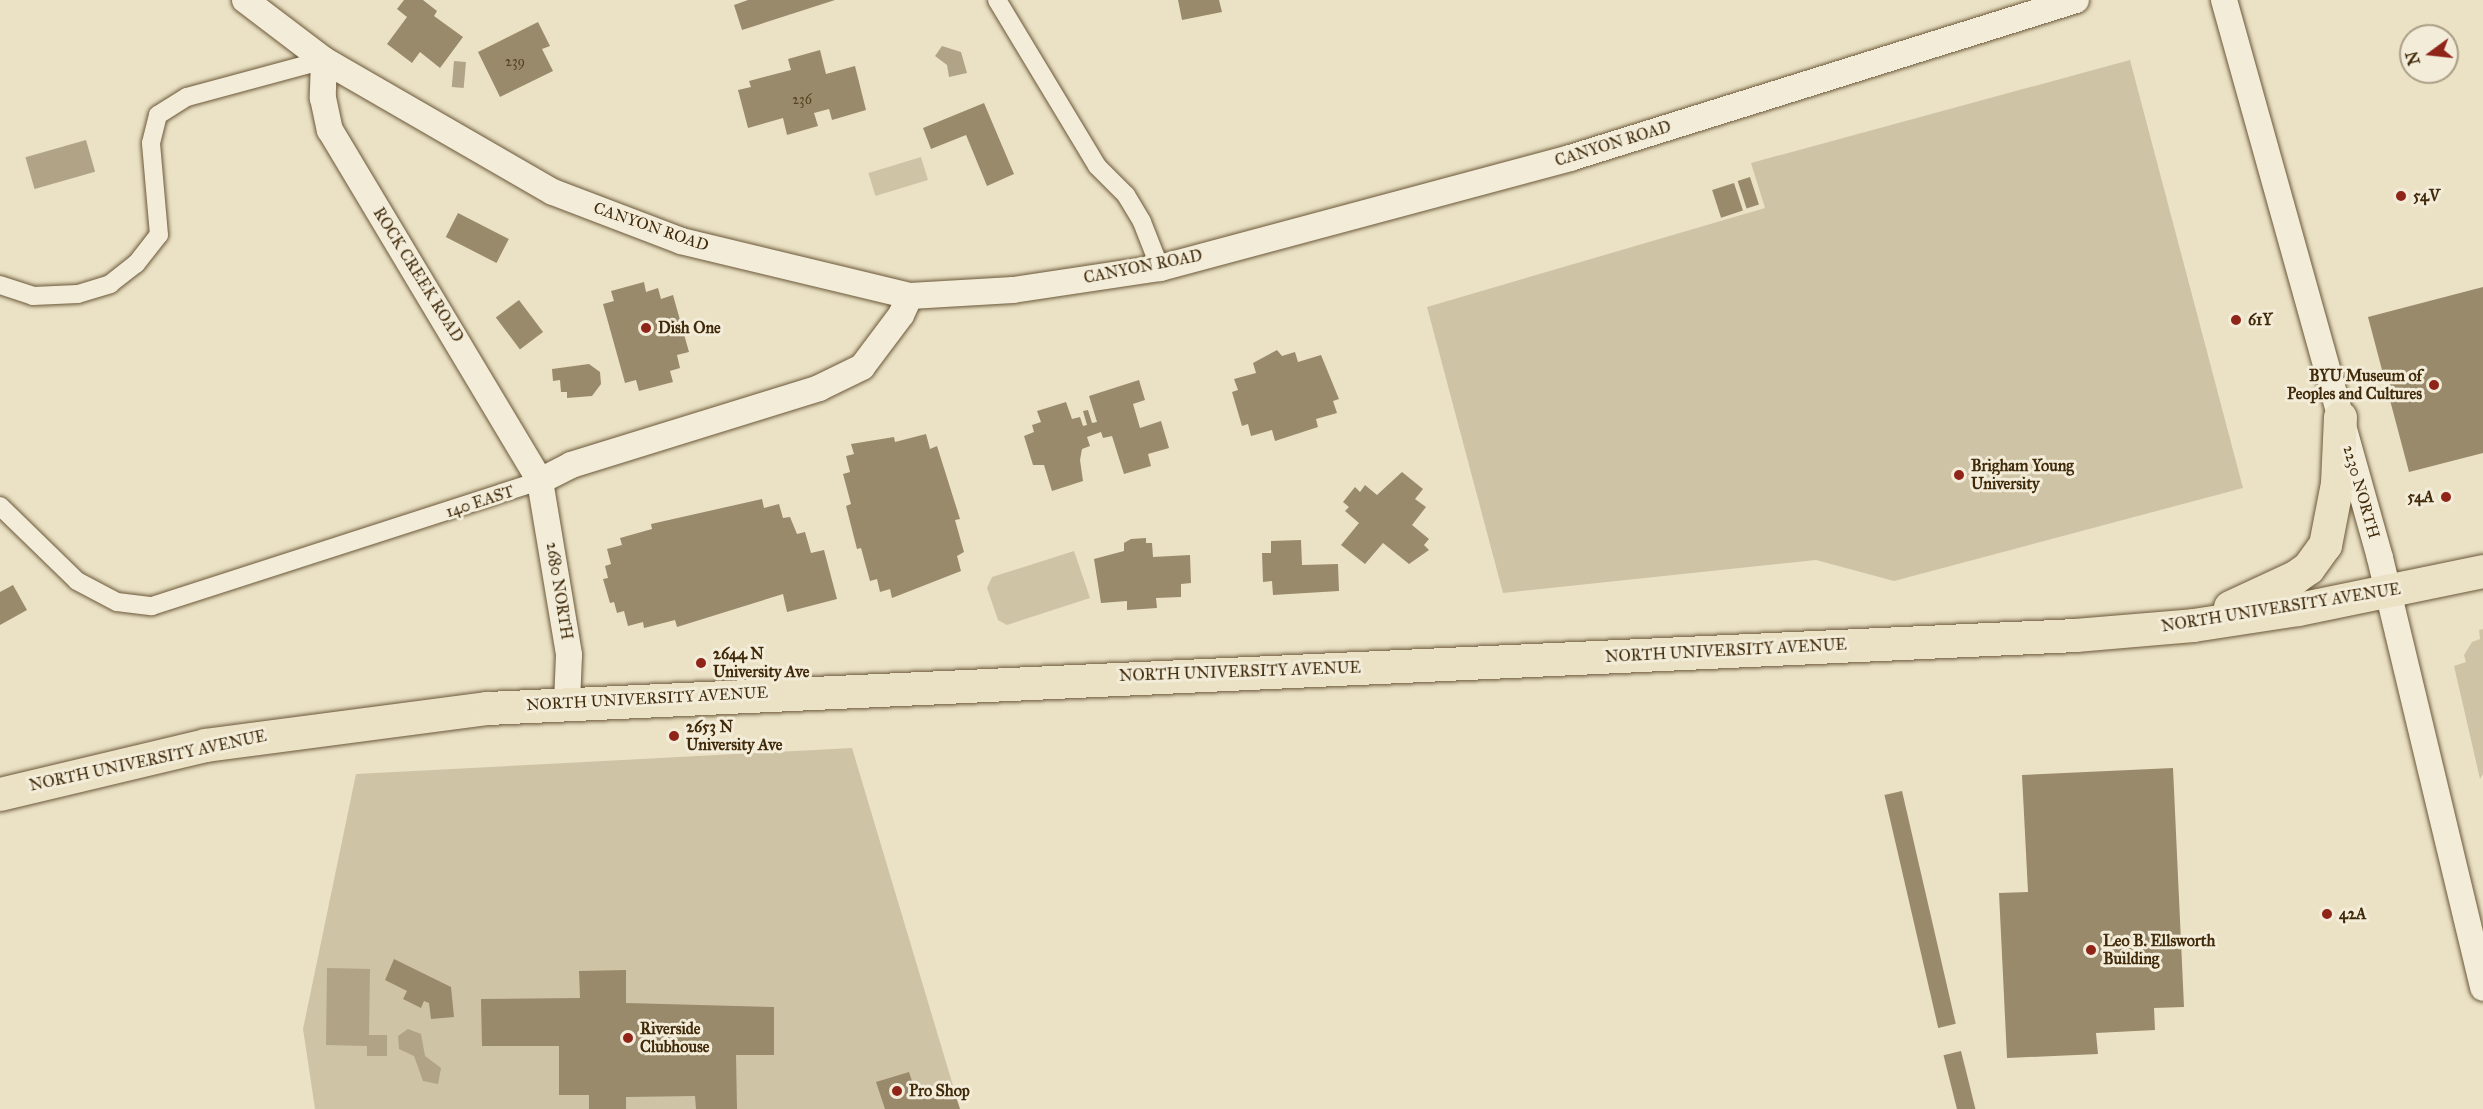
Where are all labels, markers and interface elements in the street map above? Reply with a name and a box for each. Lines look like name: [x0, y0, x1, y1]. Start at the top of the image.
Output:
north arrow: [2399, 24, 2459, 84]
text: N: [2402, 49, 2424, 67]
house number: 239: [505, 54, 525, 70]
house number: 236: [792, 92, 812, 108]
street label: CANYON ROAD: [1553, 117, 1673, 171]
place label: 54V: [2413, 186, 2440, 206]
marker: 54V: [2394, 189, 2408, 203]
street label: CANYON ROAD: [591, 198, 711, 256]
street label: ROCK CREEK ROAD: [369, 204, 467, 346]
street label: CANYON ROAD: [1082, 246, 1204, 288]
place label: 61Y: [2248, 310, 2273, 330]
marker: 61Y: [2229, 313, 2243, 327]
place label: Dish One: [658, 318, 721, 338]
marker: Dish One: [639, 321, 653, 335]
place label: BYU Museum of Peoples and Cultures: [2287, 366, 2422, 404]
marker: BYU Museum of Peoples and Cultures: [2427, 378, 2441, 392]
street label: 2230 NORTH: [2339, 443, 2383, 541]
place label: Brigham Young University: [1971, 456, 2074, 494]
marker: Brigham Young University: [1952, 468, 1966, 482]
street label: 140 EAST: [444, 482, 516, 522]
place label: 54A: [2407, 487, 2434, 507]
marker: 54A: [2439, 490, 2453, 504]
street label: 2680 NORTH: [542, 541, 576, 641]
street label: NORTH UNIVERSITY AVENUE: [2160, 580, 2402, 636]
street label: NORTH UNIVERSITY AVENUE: [1605, 635, 1847, 667]
place label: 2644 N University Ave: [713, 644, 809, 682]
marker: 2644 N University Ave: [694, 656, 708, 670]
street label: NORTH UNIVERSITY AVENUE: [1119, 658, 1361, 686]
street label: NORTH UNIVERSITY AVENUE: [526, 683, 768, 715]
place label: 2653 N University Ave: [686, 717, 782, 755]
street label: NORTH UNIVERSITY AVENUE: [28, 726, 268, 796]
marker: 2653 N University Ave: [667, 729, 681, 743]
place label: 42A: [2339, 904, 2367, 924]
marker: 42A: [2320, 907, 2334, 921]
place label: Leo B. Ellsworth Building: [2103, 931, 2215, 969]
marker: Leo B. Ellsworth Building: [2084, 943, 2098, 957]
place label: Riverside Clubhouse: [640, 1019, 709, 1057]
marker: Riverside Clubhouse: [621, 1031, 635, 1045]
place label: Pro Shop: [909, 1081, 970, 1101]
marker: Pro Shop: [890, 1084, 904, 1098]

